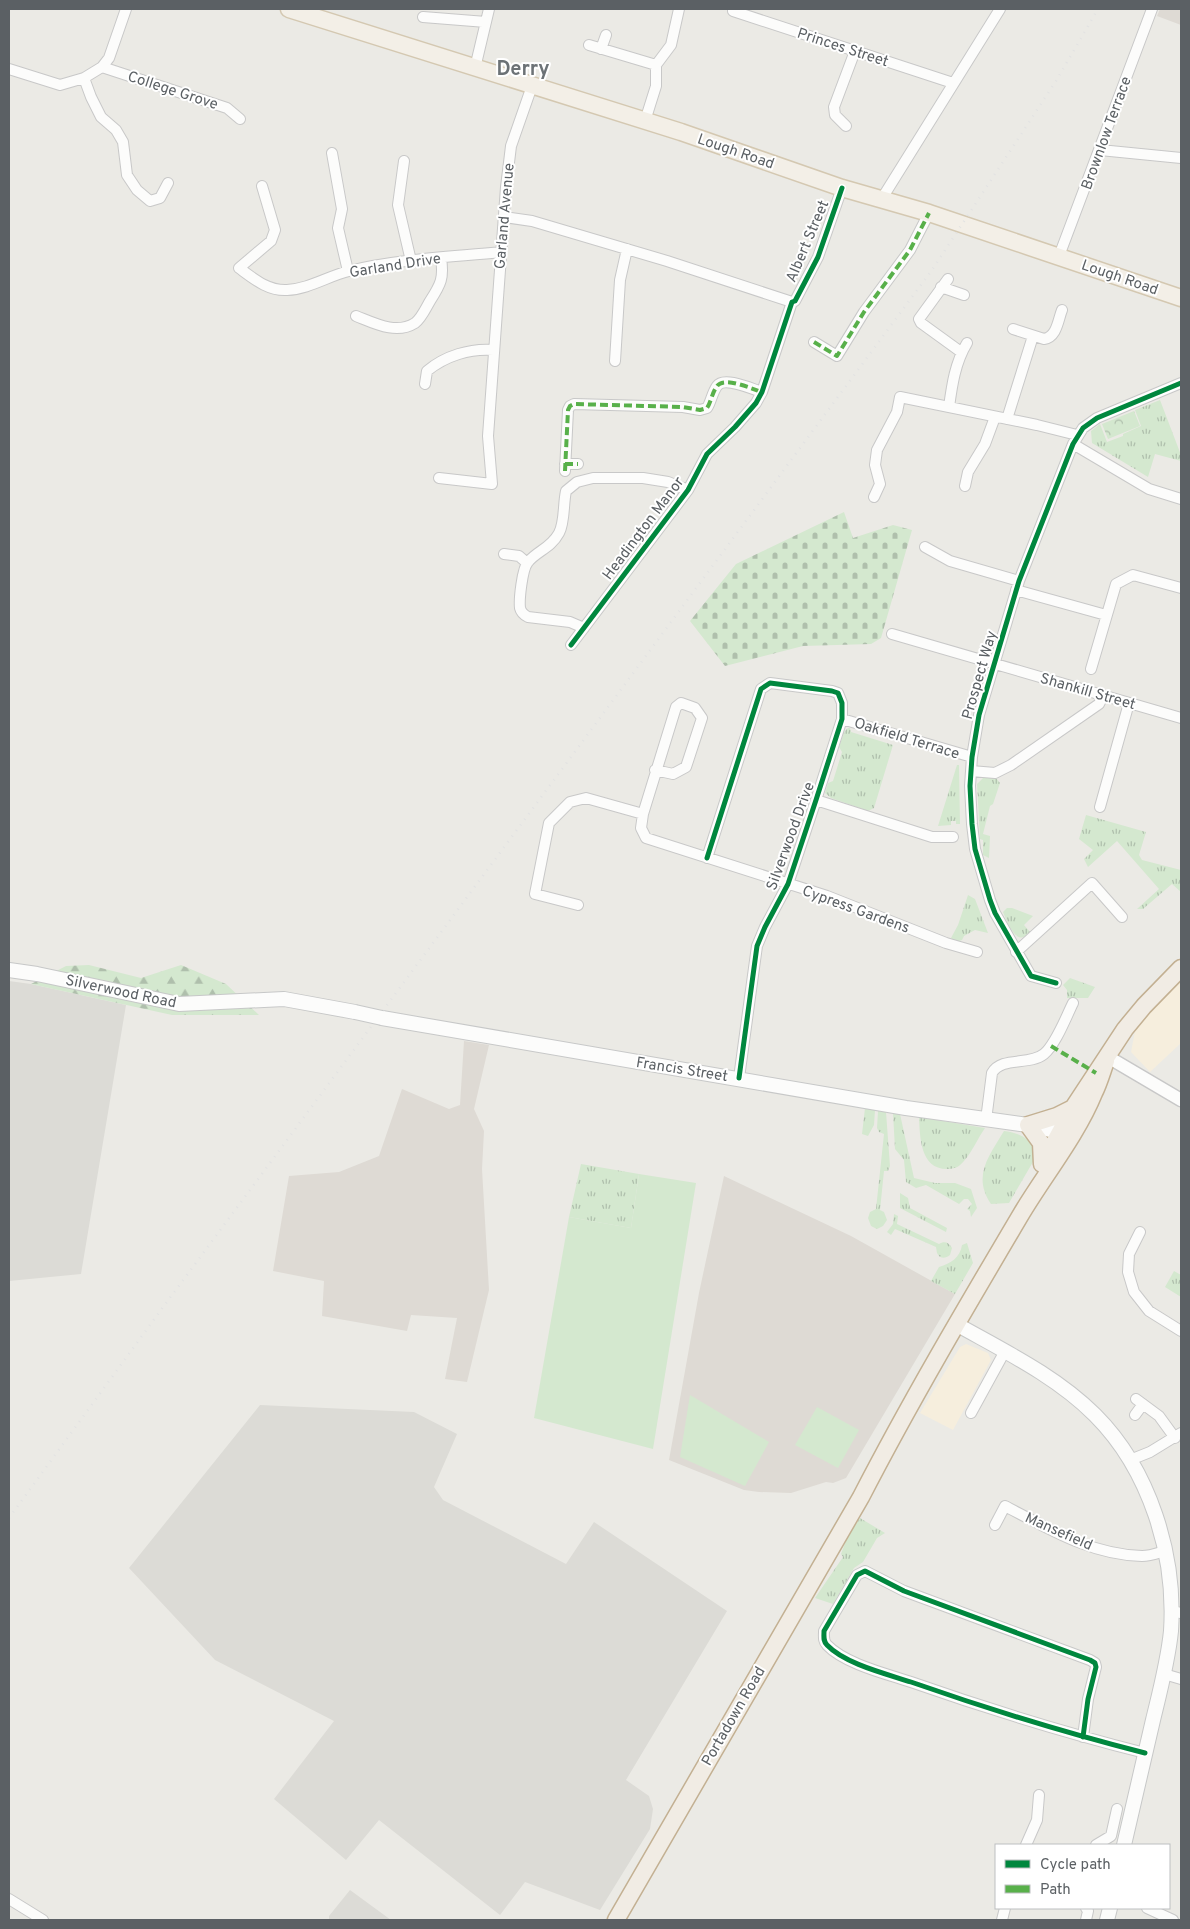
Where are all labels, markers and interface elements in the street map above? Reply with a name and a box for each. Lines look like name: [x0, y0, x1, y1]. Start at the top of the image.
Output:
street label: Princes Street: [794, 25, 891, 72]
district label: Derry: [496, 57, 550, 83]
street label: College Grove: [125, 68, 220, 115]
street label: Brownlow Terrace: [1078, 74, 1137, 193]
street label: Lough Road: [694, 130, 777, 174]
street label: Garland Avenue: [491, 162, 520, 270]
street label: Albert Street: [783, 198, 834, 286]
street label: Garland Drive: [348, 250, 442, 283]
street label: Lough Road: [1078, 256, 1161, 300]
street label: Headington Manor: [599, 473, 689, 584]
street label: Prospect Way: [959, 629, 1002, 722]
street label: Shankill Street: [1038, 670, 1138, 715]
street label: Oakfield Terrace: [852, 714, 962, 764]
street label: Silverwood Drive: [763, 780, 820, 893]
street label: Cypress Gardens: [799, 882, 912, 939]
street label: Silverwood Road: [64, 971, 178, 1013]
street label: Francis Street: [634, 1054, 729, 1087]
street label: Mansefield: [1022, 1509, 1095, 1556]
street label: Portadown Road: [698, 1664, 770, 1770]
legend: [995, 1844, 1170, 1909]
text: Cycle path: [1040, 1856, 1111, 1875]
text: Path: [1040, 1881, 1071, 1900]

